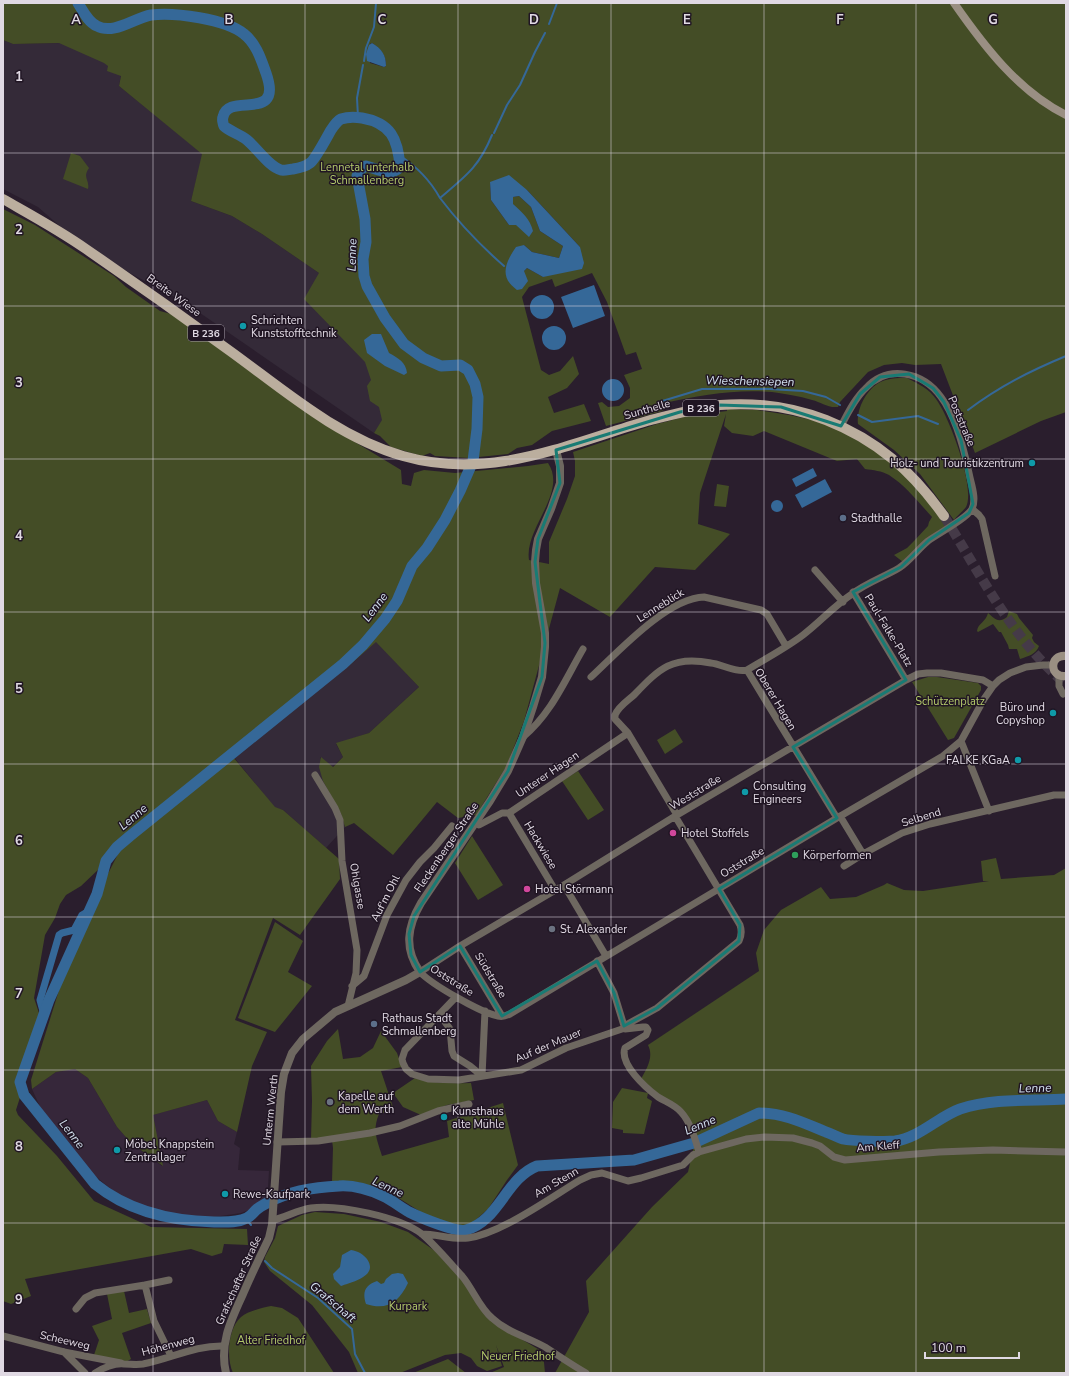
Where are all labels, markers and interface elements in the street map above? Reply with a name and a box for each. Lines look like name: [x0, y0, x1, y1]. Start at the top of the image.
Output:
text: A: [71, 11, 81, 29]
text: B: [225, 11, 234, 29]
text: C: [378, 11, 387, 29]
text: D: [529, 11, 539, 29]
text: E: [683, 11, 691, 29]
text: F: [836, 11, 844, 29]
text: G: [988, 11, 998, 29]
text: 1: [15, 68, 23, 86]
park label: Lennetal unterhalb Schmallenberg: [320, 160, 414, 188]
text: 2: [15, 221, 23, 239]
water label: Lenne: [343, 238, 361, 272]
street label: Breite Wiese: [143, 271, 204, 320]
place label: Schrichten Kunststofftechnik: [251, 313, 337, 341]
marker: Schrichten Kunststofftechnik: [238, 321, 248, 331]
road number: B 236: [188, 325, 224, 341]
water label: Wieschensiepen: [705, 372, 795, 390]
text: 3: [15, 374, 23, 392]
street label: Poststraße: [944, 394, 979, 449]
street label: Sunthelle: [622, 396, 672, 423]
road number: B 236: [683, 400, 719, 416]
place label: Holz- und Touristikzentrum: [890, 456, 1024, 471]
marker: Holz- und Touristikzentrum: [1027, 458, 1037, 468]
place label: Stadthalle: [851, 511, 902, 526]
marker: Stadthalle: [838, 513, 848, 523]
text: 4: [15, 527, 23, 545]
street label: Lenneblick: [634, 585, 687, 626]
water label: Lenne: [359, 589, 392, 625]
street label: Paul-Falke-Platz: [861, 591, 916, 669]
street label: Oberer Hagen: [751, 665, 800, 733]
text: 5: [15, 680, 23, 698]
park label: Schützenplatz: [915, 694, 985, 709]
place label: Büro und Copyshop: [996, 700, 1045, 728]
marker: Büro und Copyshop: [1048, 708, 1058, 718]
street label: Unterer Hagen: [513, 748, 582, 801]
place label: FALKE KGaA: [946, 753, 1010, 768]
marker: FALKE KGaA: [1013, 755, 1023, 765]
street label: Weststraße: [667, 771, 724, 814]
place label: Consulting Engineers: [753, 779, 806, 807]
marker: Consulting Engineers: [740, 787, 750, 797]
street label: Fleckenberger Straße: [411, 799, 482, 895]
water label: Lenne: [115, 800, 151, 834]
street label: Selbend: [899, 804, 943, 831]
street label: Hackwiese: [520, 818, 561, 872]
place label: Hotel Stoffels: [681, 826, 749, 841]
marker: Hotel Stoffels: [668, 828, 678, 838]
text: 6: [15, 832, 23, 850]
street label: Oststraße: [717, 843, 767, 881]
place label: Körperformen: [803, 848, 871, 863]
marker: Körperformen: [790, 850, 800, 860]
street label: Ohlgasse: [346, 862, 369, 910]
street label: Auf'm Ohl: [367, 872, 404, 924]
place label: Hotel Störmann: [535, 882, 614, 897]
marker: Hotel Störmann: [522, 884, 532, 894]
place label: St. Alexander: [560, 922, 627, 937]
marker: St. Alexander: [547, 924, 557, 934]
street label: Südstraße: [471, 950, 510, 1001]
street label: Oststraße: [427, 961, 477, 1000]
text: 7: [15, 985, 23, 1003]
place label: Rathaus Stadt Schmallenberg: [382, 1011, 457, 1039]
marker: Rathaus Stadt Schmallenberg: [369, 1019, 379, 1029]
street label: Auf der Mauer: [513, 1025, 584, 1066]
street label: Unterm Werth: [259, 1074, 282, 1147]
water label: Lenne: [1018, 1079, 1052, 1097]
place label: Kapelle auf dem Werth: [338, 1089, 394, 1117]
marker: Kapelle auf dem Werth: [325, 1097, 335, 1107]
place label: Kunsthaus alte Mühle: [452, 1104, 504, 1132]
water label: Lenne: [682, 1111, 719, 1139]
marker: Kunsthaus alte Mühle: [439, 1112, 449, 1122]
water label: Lenne: [56, 1116, 89, 1152]
place label: Möbel Knappstein Zentrallager: [125, 1137, 214, 1165]
street label: Am Kleff: [856, 1137, 901, 1156]
text: 8: [15, 1138, 23, 1156]
marker: Möbel Knappstein Zentrallager: [112, 1145, 122, 1155]
street label: Am Stenn: [531, 1164, 581, 1201]
water label: Lenne: [370, 1173, 407, 1201]
place label: Rewe-Kaufpark: [233, 1187, 311, 1202]
marker: Rewe-Kaufpark: [220, 1189, 230, 1199]
street label: Grafschafter Straße: [212, 1233, 265, 1327]
water label: Grafschaft: [307, 1278, 360, 1327]
text: 9: [15, 1291, 23, 1309]
park label: Kurpark: [389, 1299, 428, 1314]
street label: Scheeweg: [38, 1327, 92, 1354]
street label: Höhenweg: [140, 1331, 196, 1360]
park label: Alter Friedhof: [237, 1333, 305, 1348]
scale bar: [925, 1334, 1019, 1360]
text: 100 m: [931, 1340, 966, 1356]
park label: Neuer Friedhof: [481, 1349, 555, 1364]

